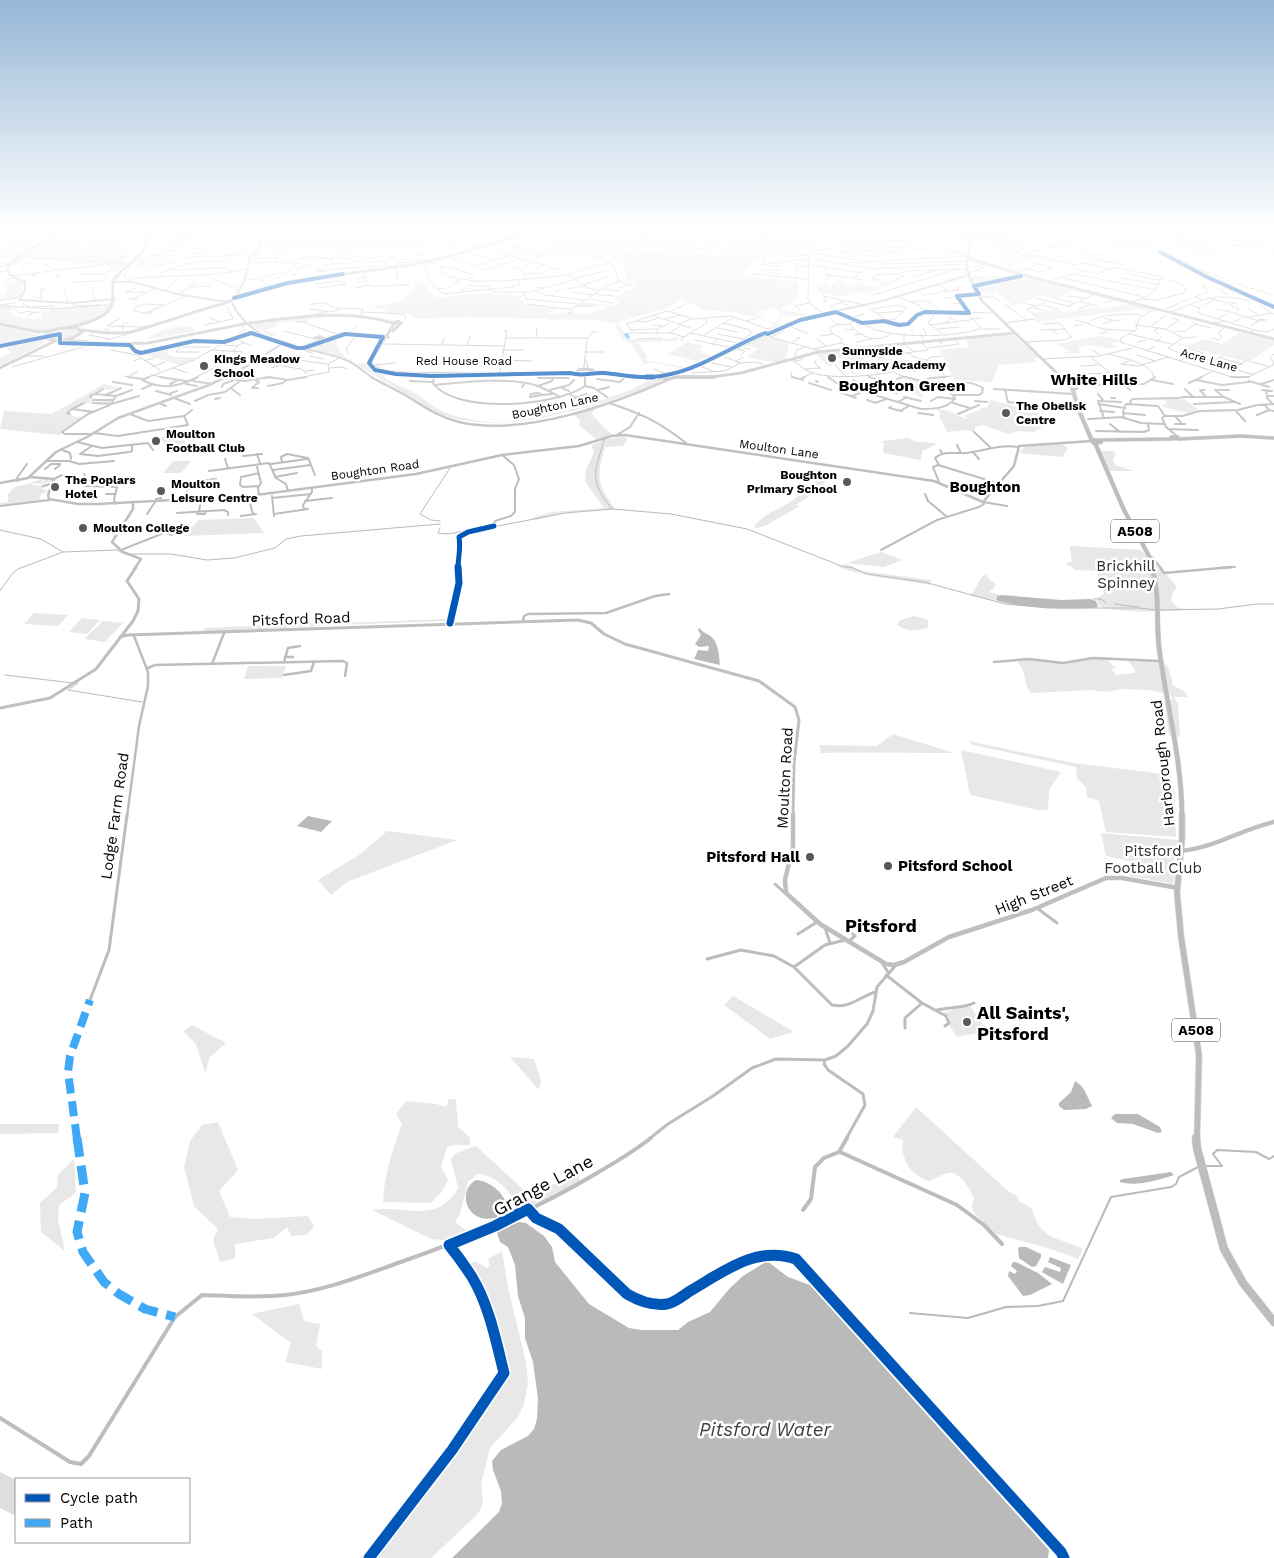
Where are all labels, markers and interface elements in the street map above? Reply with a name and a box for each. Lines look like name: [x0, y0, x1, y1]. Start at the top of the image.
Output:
place label: Sunnyside Primary Academy: [842, 344, 946, 372]
street label: Acre Lane: [1179, 345, 1239, 375]
place label: Kings Meadow School: [214, 352, 300, 380]
marker: Sunnyside Primary Academy: [826, 352, 838, 364]
street label: Red House Road: [416, 354, 512, 368]
marker: Kings Meadow School: [198, 360, 210, 372]
district label: White Hills: [1051, 370, 1138, 389]
district label: Boughton Green: [838, 376, 966, 395]
street label: Boughton Lane: [510, 390, 600, 422]
place label: The Obelisk Centre: [1016, 399, 1087, 427]
marker: The Obelisk Centre: [1000, 407, 1012, 419]
place label: Moulton Football Club: [166, 427, 246, 455]
marker: Moulton Football Club: [150, 435, 162, 447]
street label: Moulton Lane: [738, 436, 820, 462]
street label: Boughton Road: [330, 457, 420, 483]
place label: Boughton Primary School: [747, 468, 837, 496]
place label: The Poplars Hotel: [65, 473, 136, 501]
marker: Boughton Primary School: [841, 476, 853, 488]
place label: Moulton Leisure Centre: [171, 477, 258, 505]
district label: Boughton: [949, 478, 1021, 496]
marker: The Poplars Hotel: [49, 481, 61, 493]
marker: Moulton Leisure Centre: [155, 485, 167, 497]
road number: A508: [1111, 520, 1159, 542]
place label: Moulton College: [93, 521, 189, 535]
marker: Moulton College: [77, 522, 89, 534]
park label: Brickhill Spinney: [1096, 557, 1156, 592]
street label: Pitsford Road: [251, 608, 351, 630]
street label: Harborough Road: [1147, 699, 1179, 827]
street label: Moulton Road: [773, 727, 797, 829]
street label: Lodge Farm Road: [97, 751, 133, 881]
park label: Pitsford Football Club: [1104, 842, 1202, 877]
place label: Pitsford Hall: [706, 848, 800, 866]
marker: Pitsford Hall: [804, 851, 816, 863]
place label: Pitsford School: [898, 857, 1013, 875]
marker: Pitsford School: [882, 860, 894, 872]
street label: High Street: [992, 871, 1076, 919]
district label: Pitsford: [845, 915, 917, 936]
place label: All Saints', Pitsford: [977, 1002, 1069, 1044]
marker: All Saints', Pitsford: [961, 1016, 973, 1028]
road number: A508: [1172, 1018, 1220, 1042]
street label: Grange Lane: [489, 1150, 597, 1220]
water label: Pitsford Water: [699, 1418, 832, 1441]
legend: [15, 1478, 190, 1543]
text: Cycle path: [60, 1489, 138, 1507]
text: Path: [60, 1514, 93, 1532]

